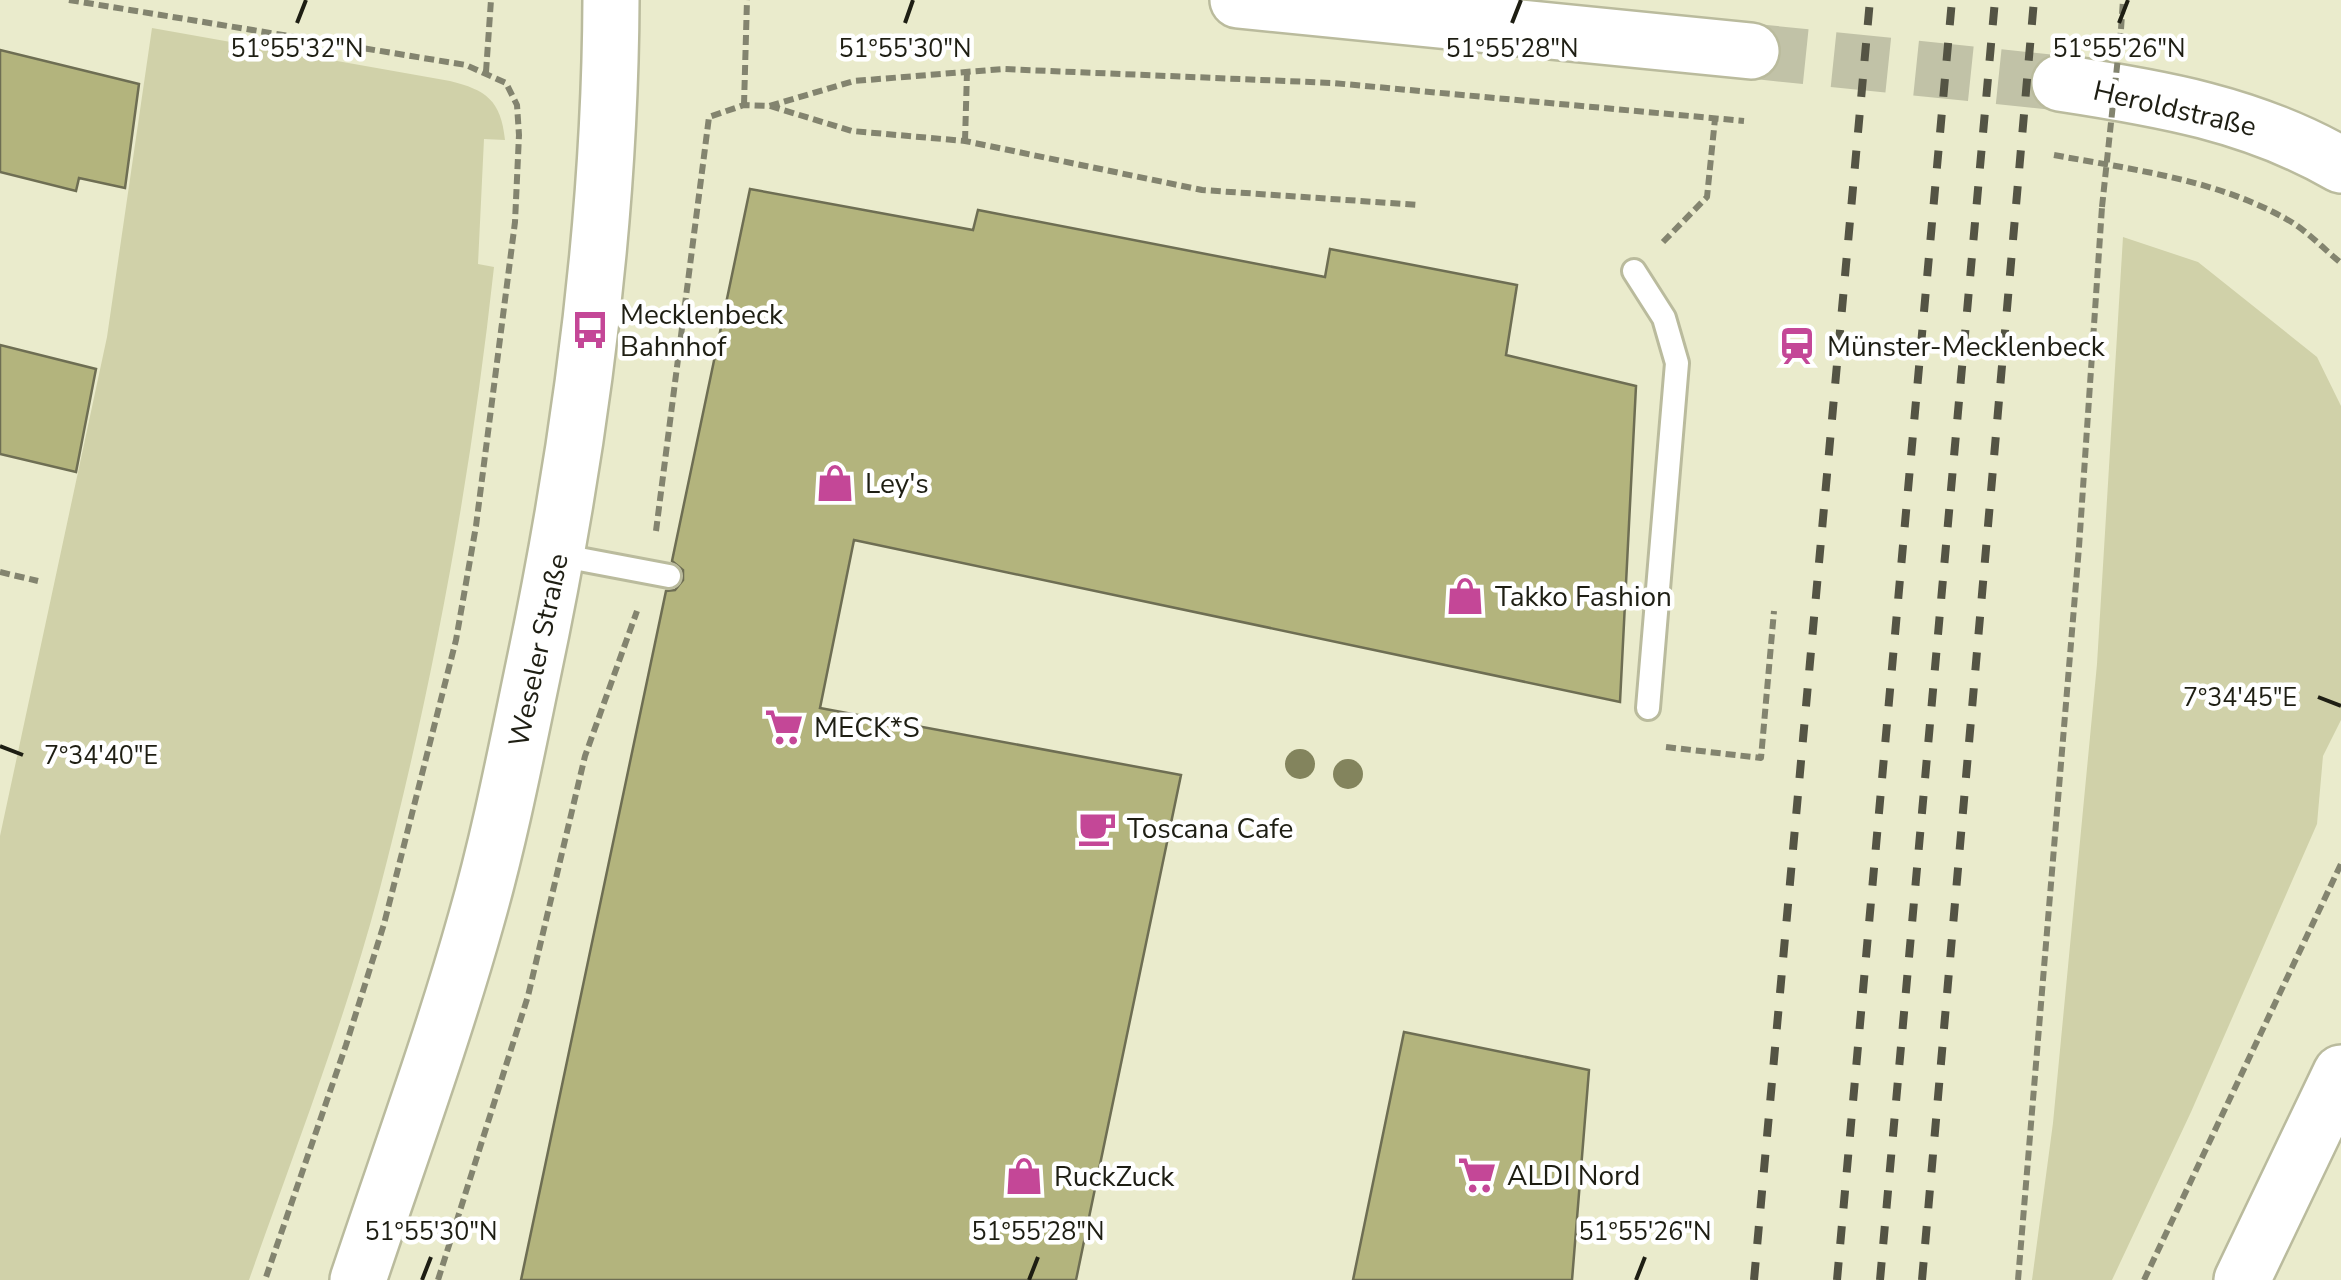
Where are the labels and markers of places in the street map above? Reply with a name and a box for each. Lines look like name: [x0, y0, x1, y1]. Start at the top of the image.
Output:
place label: Mecklenbeck Bahnhof: [620, 296, 784, 366]
bus stop icon: Mecklenbeck Bahnhof: [569, 309, 611, 351]
station icon: Münster-Mecklenbeck: [1776, 325, 1818, 367]
place label: Münster-Mecklenbeck: [1827, 328, 2106, 366]
shop icon: Ley's: [814, 462, 856, 504]
place label: Ley's: [865, 465, 929, 503]
shop icon: Takko Fashion: [1444, 575, 1486, 617]
place label: Takko Fashion: [1495, 578, 1672, 616]
supermarket icon: MECK*S: [763, 706, 805, 748]
place label: MECK*S: [814, 709, 920, 747]
cafe icon: Toscana Cafe: [1076, 807, 1118, 849]
place label: Toscana Cafe: [1127, 810, 1293, 848]
supermarket icon: ALDI Nord: [1456, 1154, 1498, 1196]
shop icon: RuckZuck: [1003, 1155, 1045, 1197]
place label: ALDI Nord: [1507, 1157, 1640, 1195]
place label: RuckZuck: [1054, 1158, 1175, 1196]

